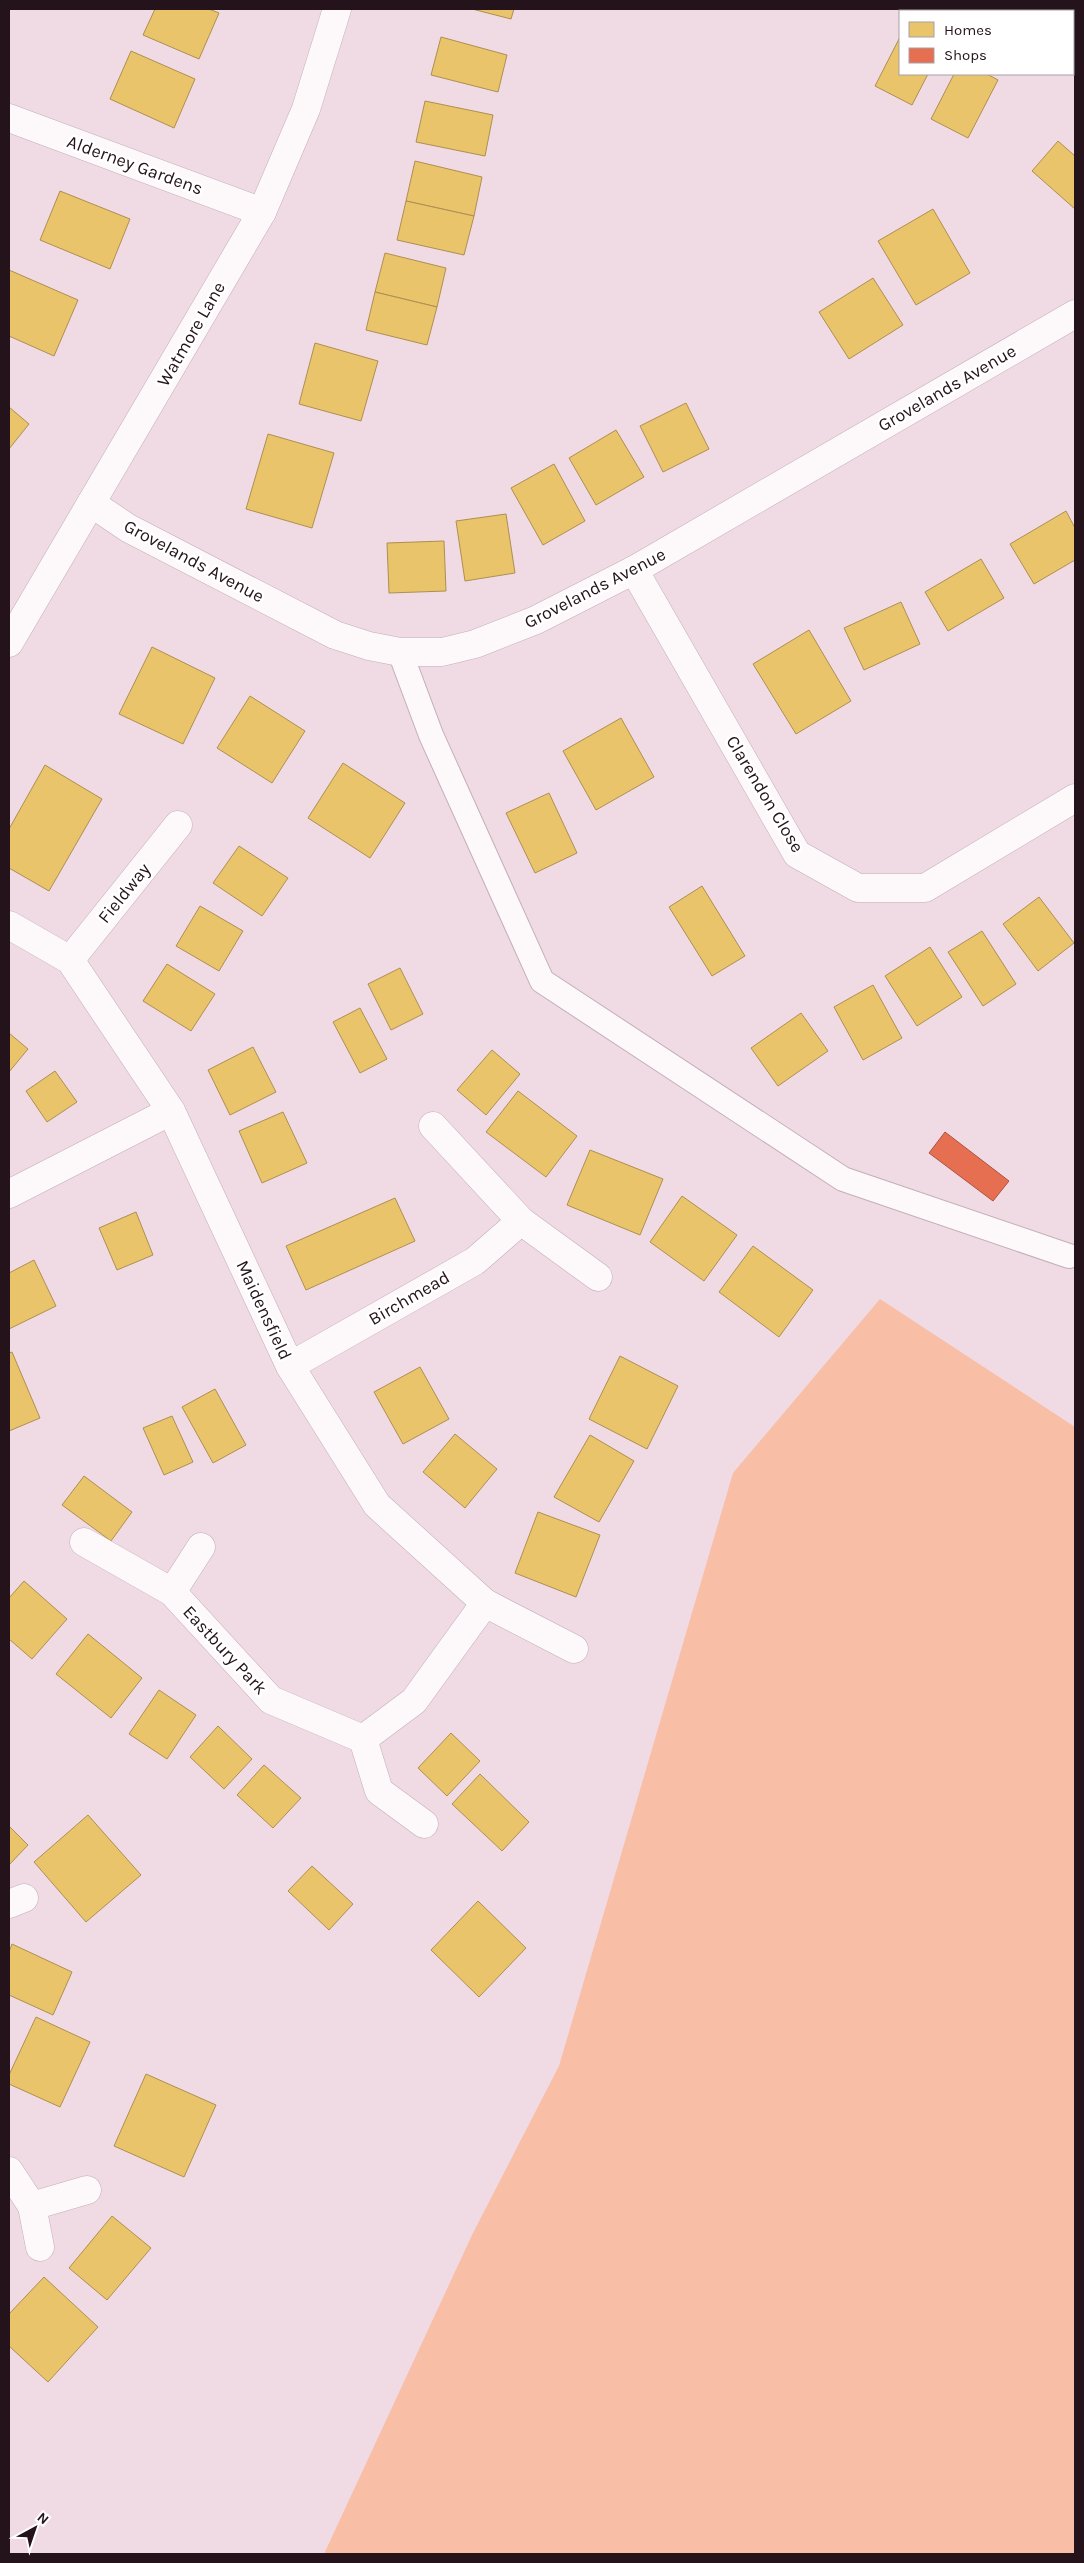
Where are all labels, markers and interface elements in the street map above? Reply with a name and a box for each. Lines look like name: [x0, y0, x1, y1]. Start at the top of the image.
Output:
legend: [899, 10, 1074, 75]
text: Homes: [944, 21, 992, 39]
text: Shops: [944, 46, 987, 64]
street label: Alderney Gardens: [64, 130, 206, 200]
street label: Watmore Lane: [152, 278, 230, 390]
street label: Grovelands Avenue: [874, 340, 1020, 436]
street label: Grovelands Avenue: [120, 515, 268, 607]
street label: Grovelands Avenue: [521, 543, 669, 633]
street label: Clarendon Close: [721, 731, 809, 857]
street label: Fieldway: [93, 858, 155, 928]
street label: Maidensfield: [231, 1257, 297, 1363]
street label: Birchmead: [365, 1266, 453, 1330]
street label: Eastbury Park: [178, 1601, 272, 1699]
north arrow: [10, 2503, 60, 2553]
text: N: [34, 2509, 52, 2528]

